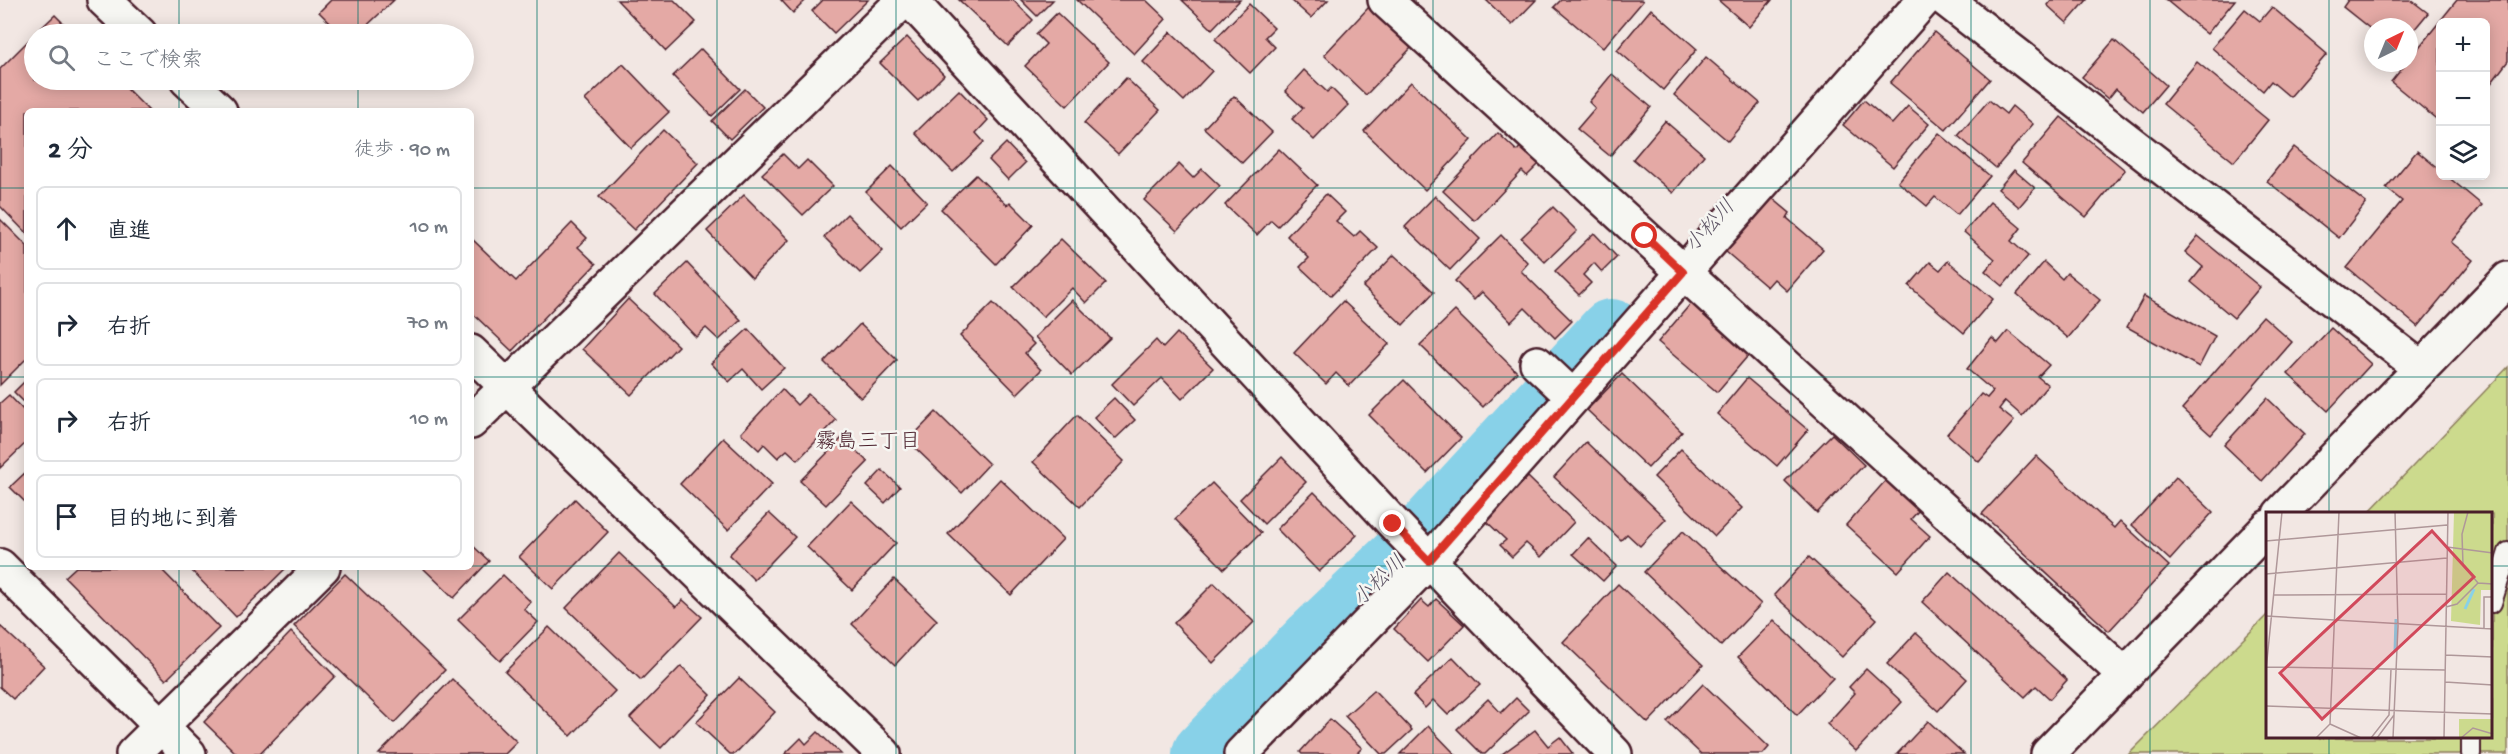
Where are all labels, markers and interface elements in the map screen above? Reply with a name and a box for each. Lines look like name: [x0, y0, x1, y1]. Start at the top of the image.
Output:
north arrow: [2364, 18, 2418, 72]
map controls: [2436, 18, 2490, 180]
button: +: [2436, 18, 2490, 72]
search box: [24, 24, 474, 90]
icon: search: [45, 41, 78, 74]
text: ここで検索: [93, 49, 203, 75]
button: −: [2436, 72, 2490, 126]
button: layers: [2436, 126, 2490, 180]
text: 2 分: [48, 137, 93, 168]
text: 徒歩 · 90 m: [354, 140, 450, 163]
water label: 小松川: [1680, 195, 1742, 259]
icon: ahead: [50, 212, 83, 245]
text: 10 m: [410, 217, 448, 240]
text: 直進: [107, 220, 151, 246]
route start: [1631, 222, 1657, 248]
icon: right: [50, 308, 83, 341]
text: 70 m: [407, 313, 448, 336]
text: 右折: [107, 316, 151, 342]
icon: right: [50, 404, 83, 437]
text: 10 m: [410, 409, 448, 432]
text: 右折: [107, 412, 151, 438]
district label: 霧島三丁目: [816, 430, 921, 456]
icon: arrive: [50, 500, 83, 533]
text: 目的地に到着: [107, 508, 239, 534]
route end: [1379, 510, 1405, 536]
inset map: [2266, 512, 2493, 739]
water label: 小松川: [1348, 551, 1412, 613]

